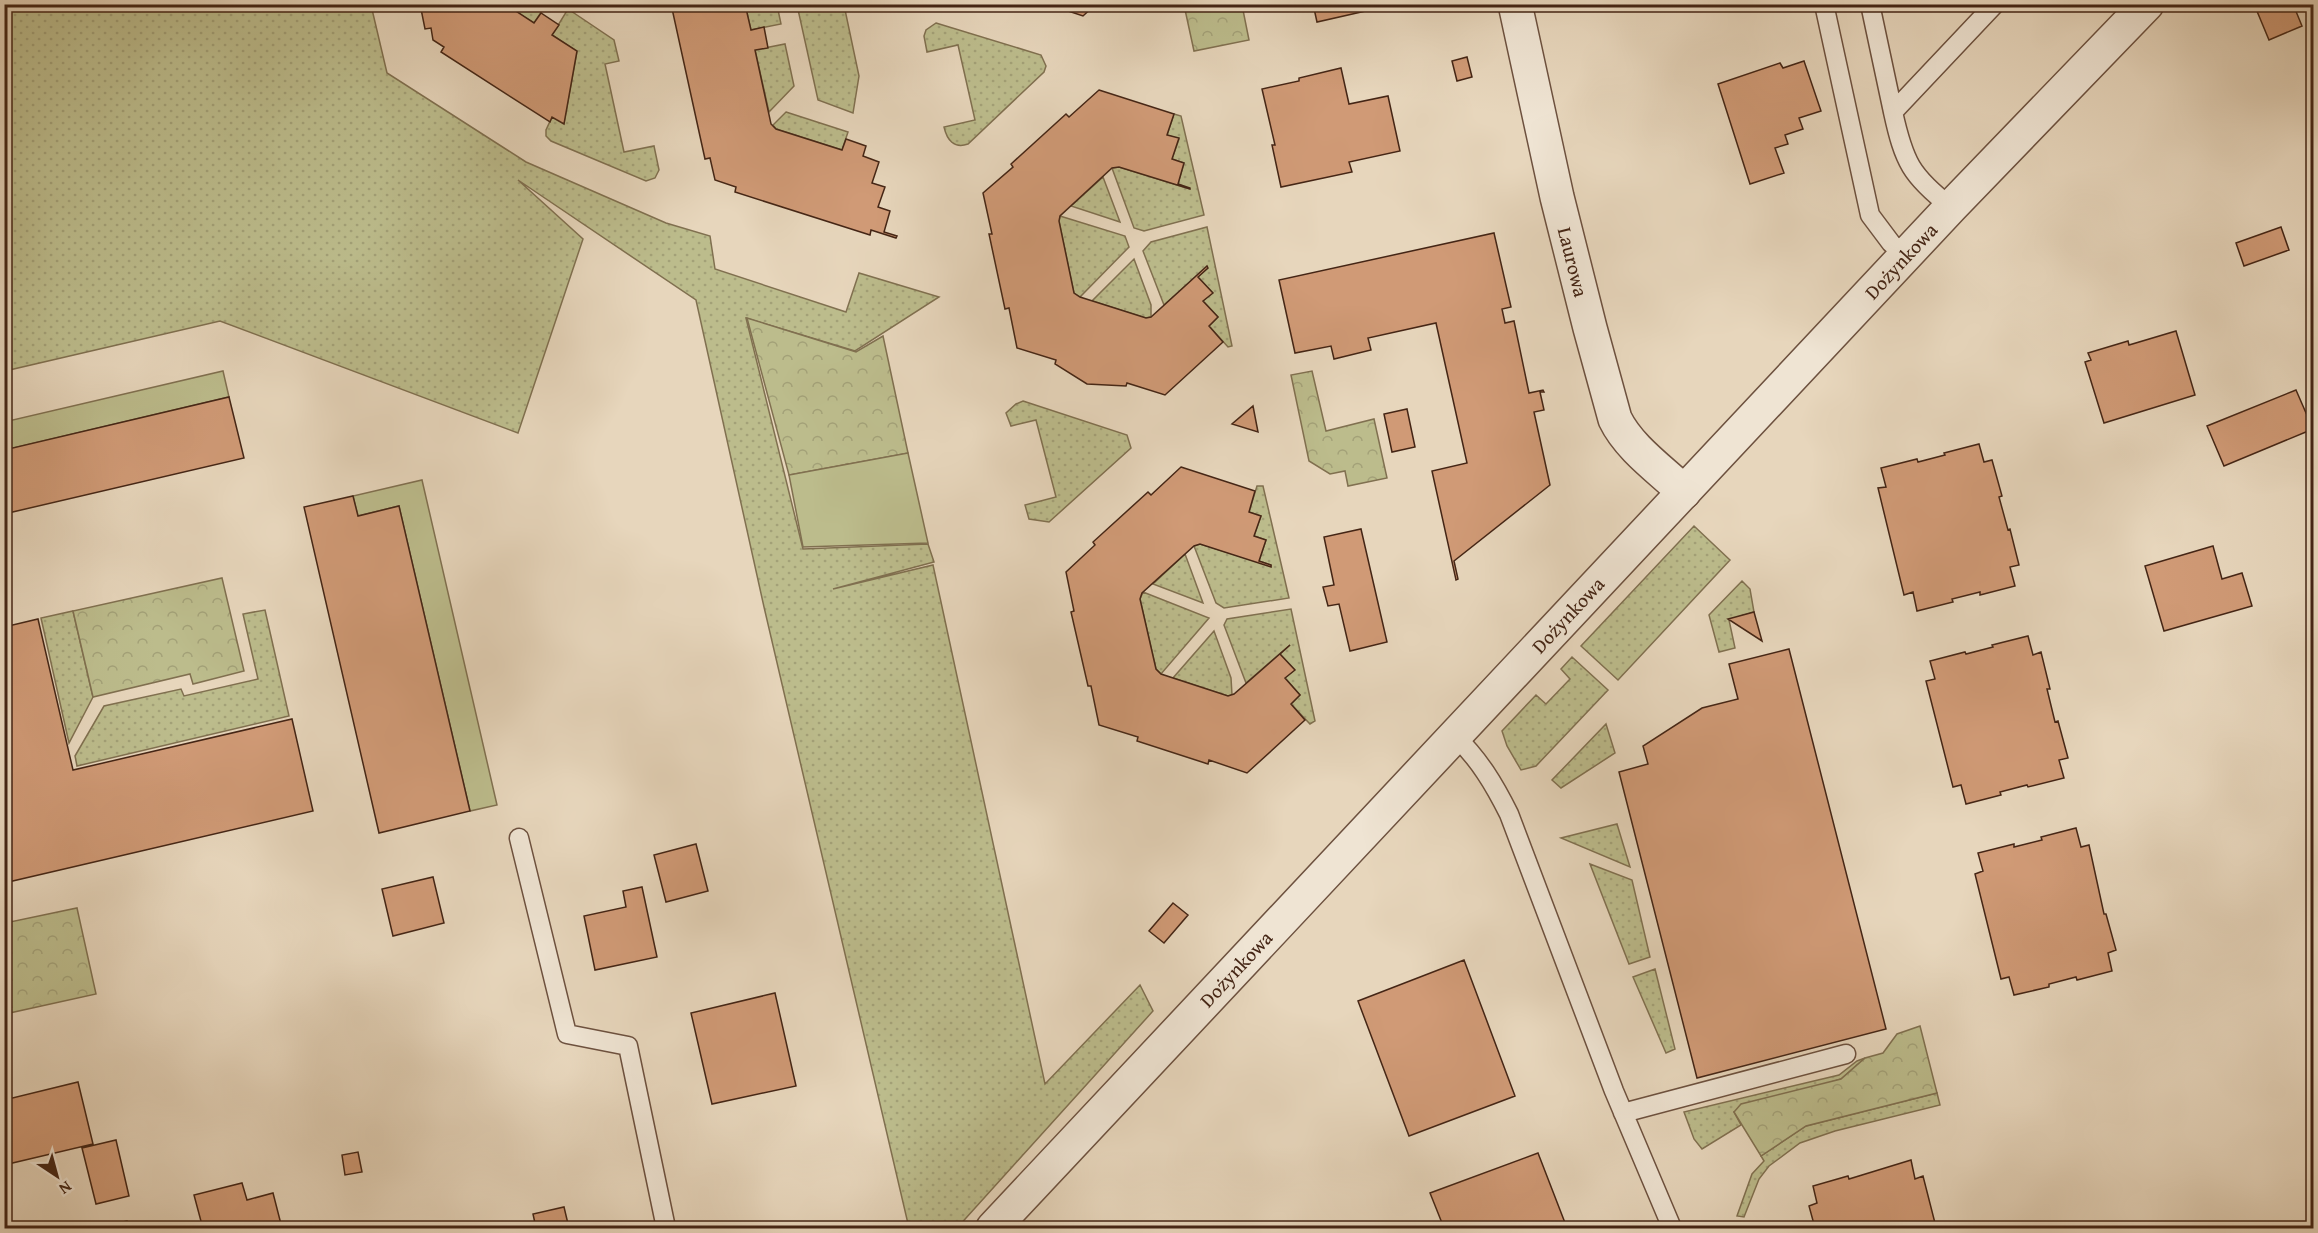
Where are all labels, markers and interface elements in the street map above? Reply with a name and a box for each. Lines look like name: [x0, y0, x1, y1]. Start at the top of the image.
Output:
street label: Dożynkowa: [1858, 216, 1944, 305]
street label: Laurowa: [1551, 224, 1596, 300]
street label: Dożynkowa: [1525, 570, 1611, 659]
street label: Dożynkowa: [1193, 924, 1279, 1013]
north arrow: [27, 1146, 87, 1206]
text: N: [54, 1175, 77, 1201]

